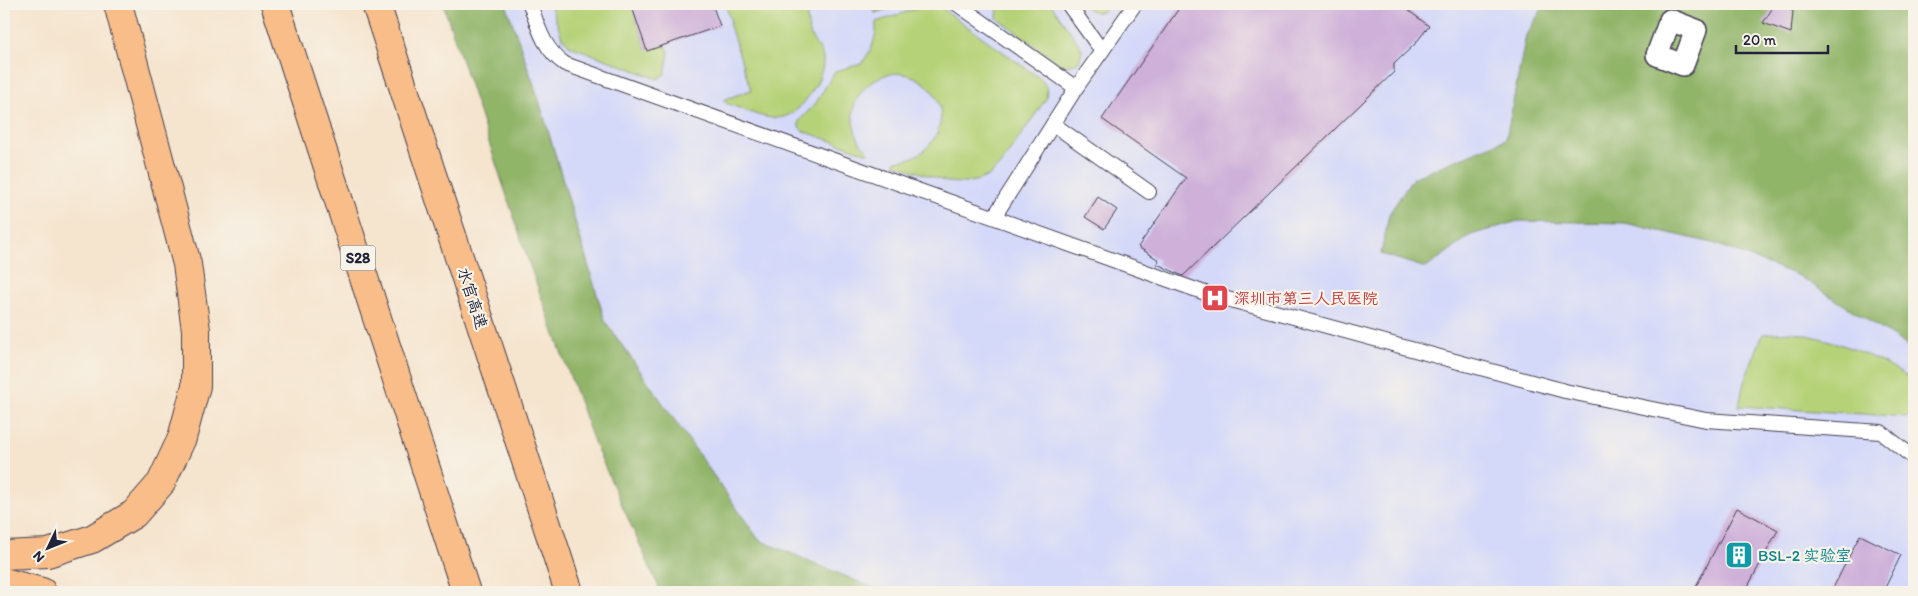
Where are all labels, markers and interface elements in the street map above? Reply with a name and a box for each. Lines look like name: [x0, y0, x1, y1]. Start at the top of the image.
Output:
scale bar: [1736, 22, 1828, 54]
text: 20 m: [1743, 31, 1777, 49]
road number: S28: [340, 246, 376, 270]
street label: 水官高速: [454, 265, 491, 332]
hospital icon: 深圳市第三人民医院: [1200, 283, 1230, 313]
place label: 深圳市第三人民医院: [1234, 289, 1378, 308]
north arrow: [22, 524, 72, 574]
building icon: BSL-2 实验室: [1724, 540, 1754, 570]
place label: BSL-2 实验室: [1758, 546, 1852, 565]
text: N: [29, 547, 48, 566]

